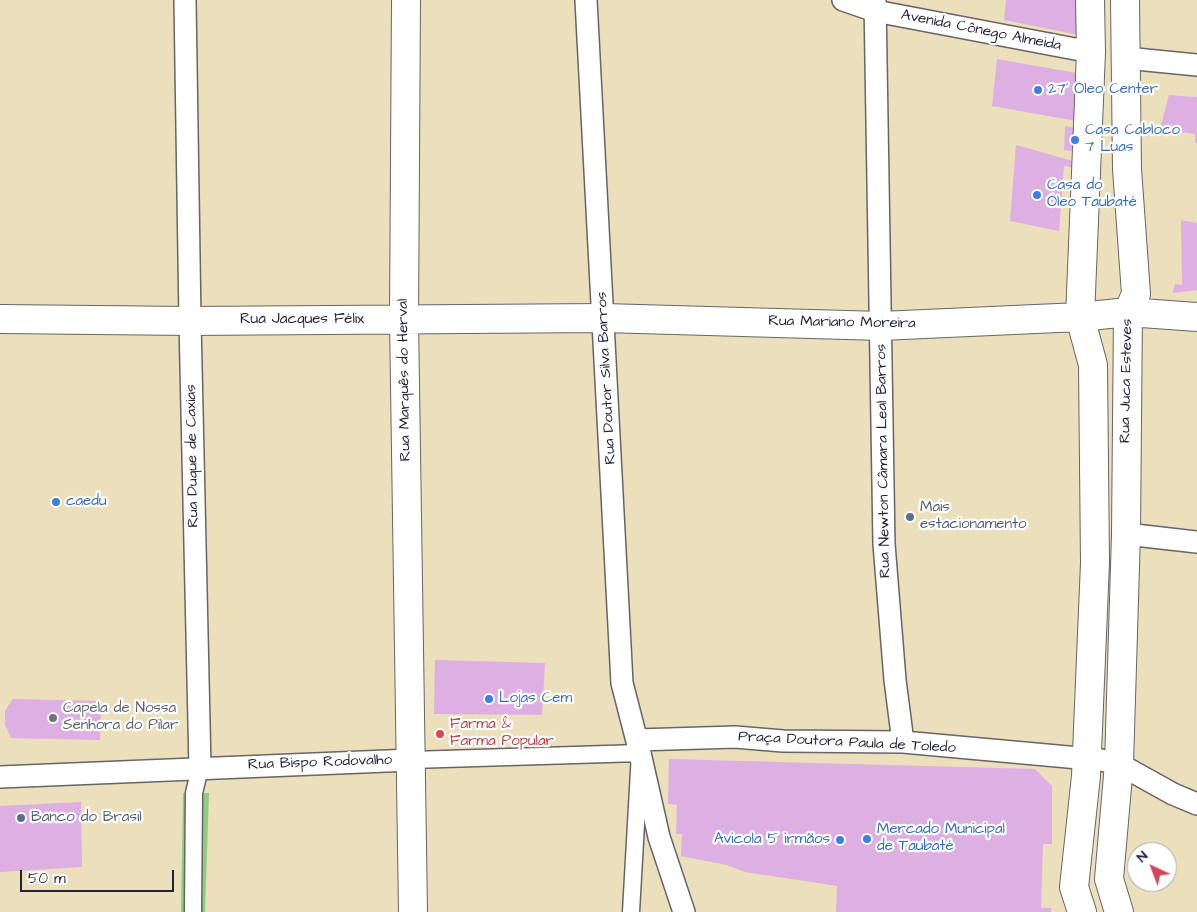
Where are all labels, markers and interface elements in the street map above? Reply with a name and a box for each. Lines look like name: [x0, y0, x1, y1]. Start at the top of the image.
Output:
street label: Avenida Cônego Almeida: [899, 7, 1063, 55]
place label: 27' Óleo Center: [1048, 81, 1158, 99]
marker: 27' Óleo Center: [1032, 84, 1044, 96]
place label: Casa Cabloco 7 Luas: [1085, 122, 1180, 157]
marker: Casa Cabloco 7 Luas: [1069, 134, 1081, 146]
place label: Casa do Óleo Taubaté: [1047, 177, 1137, 212]
marker: Casa do Óleo Taubaté: [1031, 189, 1043, 201]
street label: Rua Doutor Silva Barros: [593, 291, 621, 465]
street label: Rua Marquês do Herval: [395, 299, 415, 461]
street label: Rua Jacques Félix: [240, 311, 364, 329]
street label: Rua Mariano Moreira: [768, 313, 916, 333]
street label: Rua Juca Esteves: [1117, 319, 1137, 443]
street label: Rua Newton Câmara Leal Barros: [873, 344, 895, 578]
street label: Rua Duque de Caxias: [183, 384, 203, 528]
place label: caedu: [66, 493, 107, 511]
marker: caedu: [50, 496, 62, 508]
place label: Mais estacionamento: [920, 499, 1026, 534]
marker: Mais estacionamento: [904, 511, 916, 523]
place label: Lojas Cem: [499, 690, 572, 708]
marker: Lojas Cem: [483, 693, 495, 705]
place label: Capela de Nossa Senhora do Pilar: [63, 700, 178, 735]
marker: Capela de Nossa Senhora do Pilar: [47, 712, 59, 724]
place label: Farma & Farma Popular: [450, 716, 554, 751]
marker: Farma & Farma Popular: [434, 728, 446, 740]
street label: Praça Doutora Paula de Toledo: [738, 728, 956, 758]
street label: Rua Bispo Rodovalho: [248, 751, 392, 775]
place label: Banco do Brasil: [31, 809, 142, 827]
marker: Banco do Brasil: [15, 812, 27, 824]
place label: Mercado Municipal de Taubaté: [877, 821, 1005, 856]
place label: Avicola 5 irmãos: [714, 831, 830, 849]
marker: Mercado Municipal de Taubaté: [861, 833, 873, 845]
marker: Avicola 5 irmãos: [834, 834, 846, 846]
north arrow: [1127, 842, 1177, 892]
text: N: [1132, 846, 1152, 867]
scale bar: [22, 860, 176, 892]
text: 50 m: [28, 868, 66, 889]

